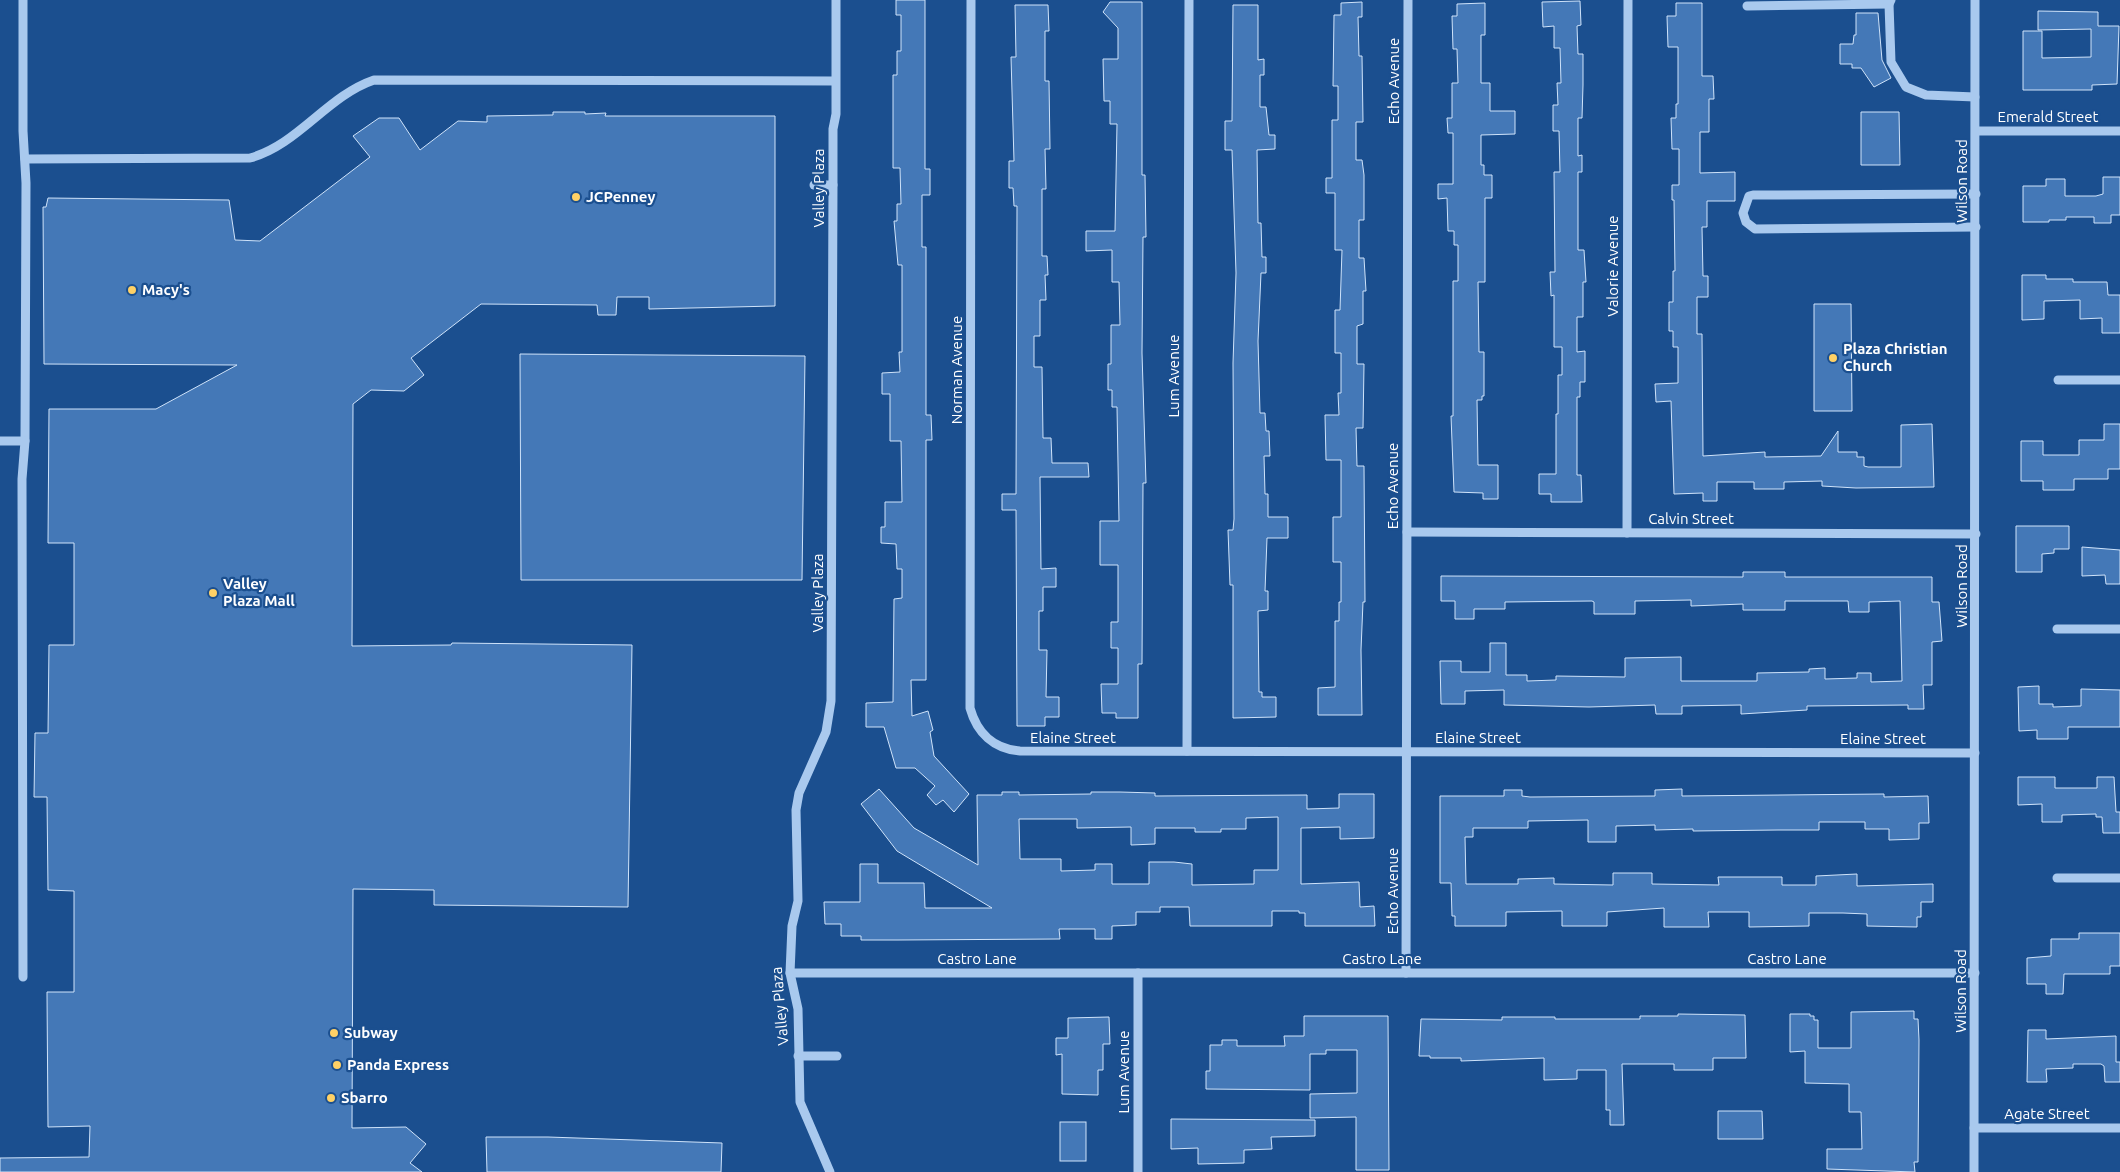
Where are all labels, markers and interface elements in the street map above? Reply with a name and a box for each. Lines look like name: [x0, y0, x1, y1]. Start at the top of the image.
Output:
street label: Echo Avenue: [1385, 38, 1402, 124]
street label: Emerald Street: [1997, 108, 2099, 125]
street label: Wilson Road: [1953, 139, 1970, 223]
street label: Valley Plaza: [810, 148, 827, 228]
place label: JCPenney: [586, 188, 655, 205]
marker: JCPenney: [570, 191, 582, 203]
street label: Valorie Avenue: [1604, 215, 1621, 317]
place label: Macy's: [142, 281, 190, 298]
marker: Macy's: [126, 284, 138, 296]
street label: Norman Avenue: [948, 316, 965, 424]
street label: Lum Avenue: [1165, 334, 1182, 418]
place label: Plaza Christian Church: [1843, 340, 1948, 374]
marker: Plaza Christian Church: [1827, 352, 1839, 364]
street label: Echo Avenue: [1384, 443, 1401, 529]
street label: Calvin Street: [1648, 510, 1734, 527]
street label: Wilson Road: [1953, 544, 1970, 628]
street label: Valley Plaza: [809, 553, 826, 633]
place label: Valley Plaza Mall: [223, 575, 295, 609]
marker: Valley Plaza Mall: [207, 587, 219, 599]
street label: Elaine Street: [1030, 729, 1116, 746]
street label: Elaine Street: [1435, 729, 1521, 746]
street label: Elaine Street: [1840, 730, 1926, 747]
street label: Echo Avenue: [1384, 848, 1401, 934]
street label: Wilson Road: [1952, 949, 1969, 1033]
street label: Castro Lane: [937, 950, 1017, 967]
street label: Castro Lane: [1342, 950, 1422, 967]
street label: Castro Lane: [1747, 950, 1827, 967]
street label: Valley Plaza: [768, 966, 791, 1046]
place label: Subway: [344, 1024, 398, 1041]
marker: Subway: [328, 1027, 340, 1039]
street label: Lum Avenue: [1115, 1030, 1132, 1114]
place label: Panda Express: [347, 1056, 449, 1073]
marker: Panda Express: [331, 1059, 343, 1071]
place label: Sbarro: [341, 1089, 388, 1106]
marker: Sbarro: [325, 1092, 337, 1104]
street label: Agate Street: [2004, 1105, 2090, 1122]

